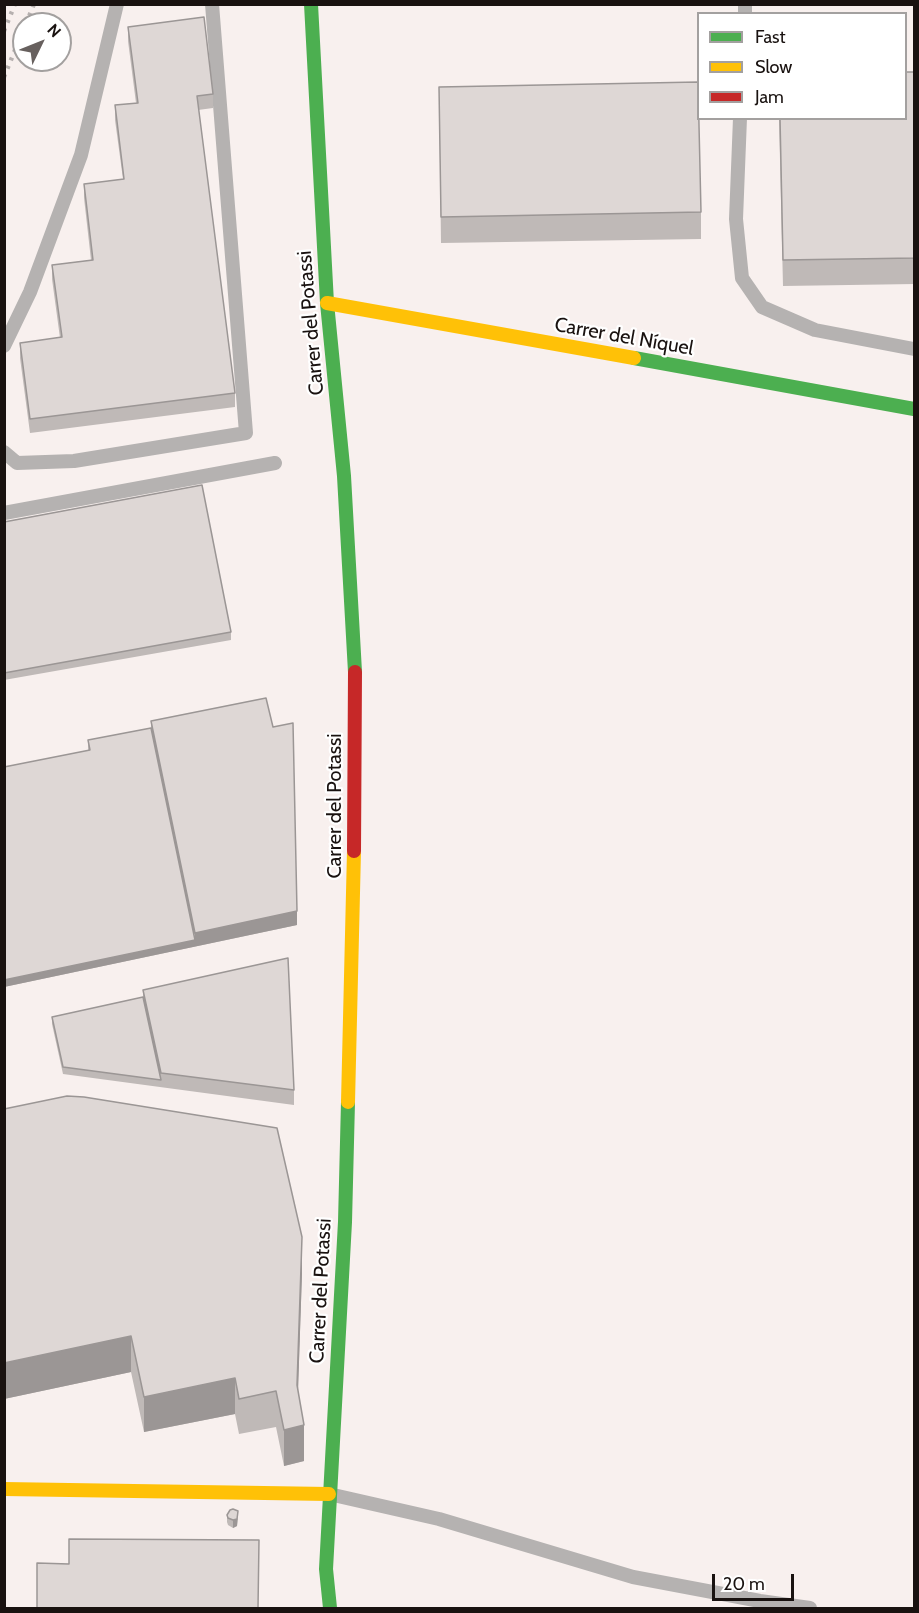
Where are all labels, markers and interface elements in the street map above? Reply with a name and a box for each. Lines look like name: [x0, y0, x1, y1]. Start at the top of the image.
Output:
north arrow: [12, 12, 72, 72]
legend: [697, 12, 907, 120]
text: N: [43, 20, 65, 41]
text: Fast: [755, 26, 786, 48]
text: Slow: [755, 56, 792, 78]
text: Jam: [755, 86, 784, 108]
street label: Carrer del Potassi: [293, 250, 329, 396]
street label: Carrer del Níquel: [553, 313, 695, 361]
street label: Carrer del Potassi: [323, 733, 347, 879]
street label: Carrer del Potassi: [305, 1218, 337, 1364]
scale bar: [715, 1562, 798, 1600]
text: 20 m: [723, 1573, 765, 1595]

